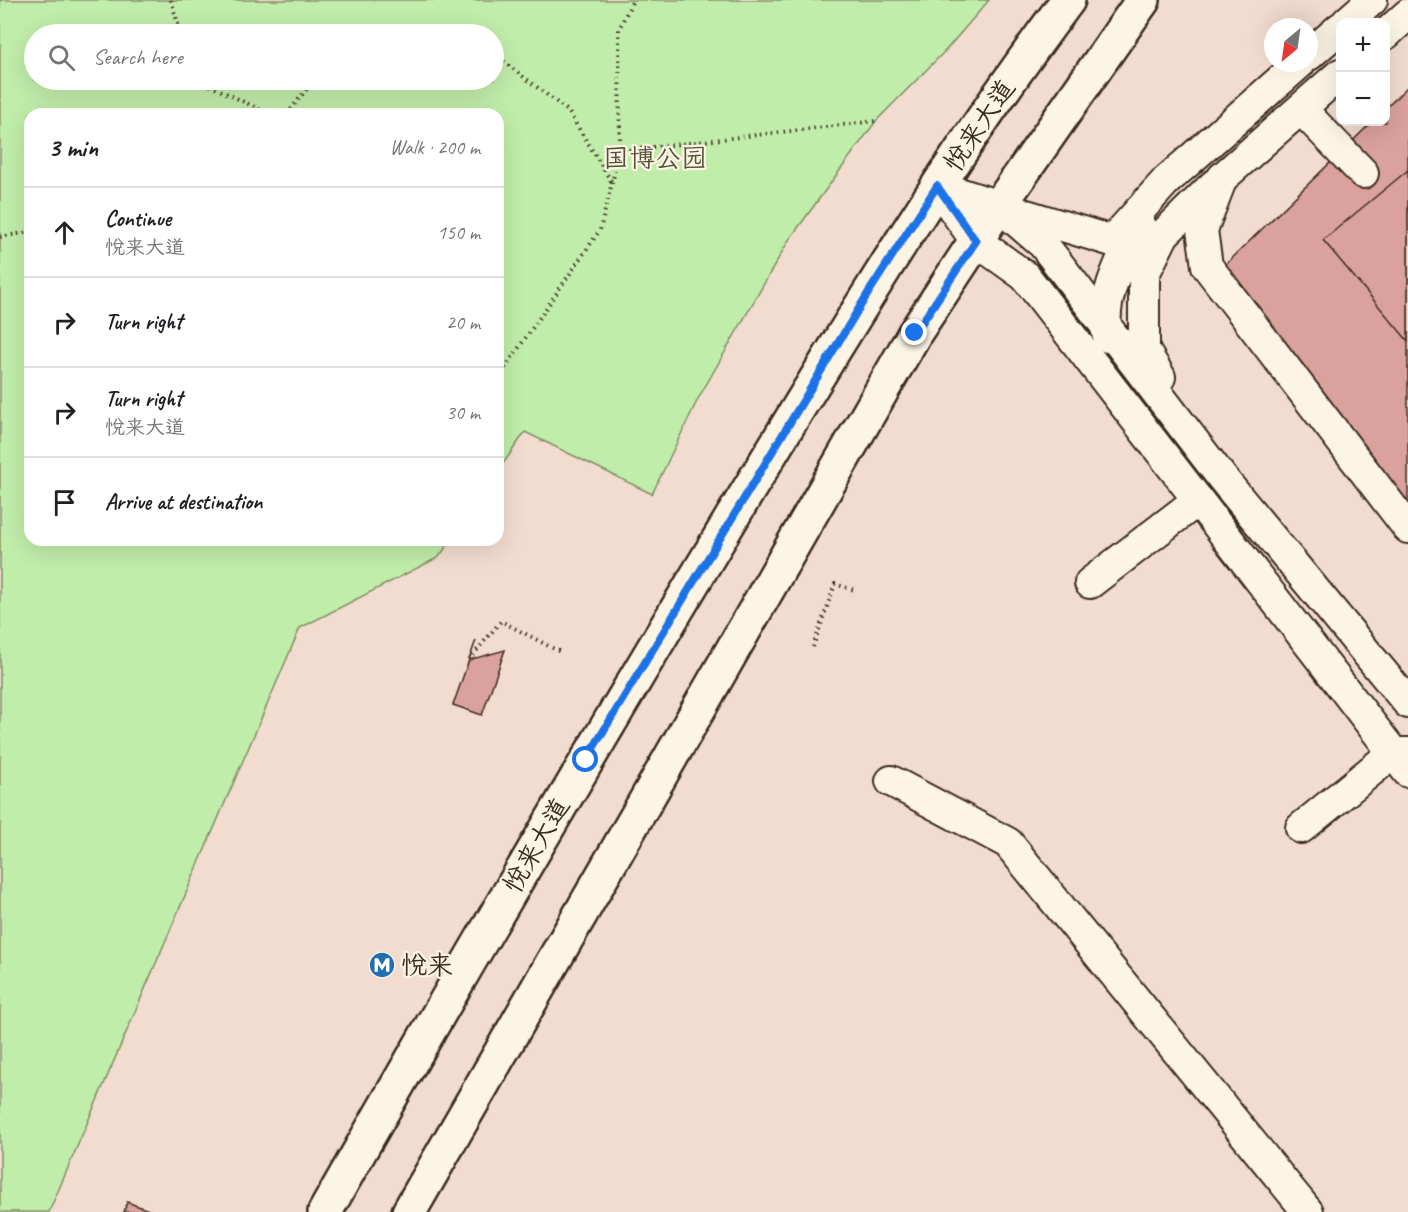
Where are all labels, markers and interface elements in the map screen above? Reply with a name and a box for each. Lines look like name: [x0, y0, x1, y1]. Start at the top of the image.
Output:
north arrow: [1264, 18, 1318, 72]
map controls: [1336, 18, 1390, 126]
button: +: [1336, 18, 1390, 72]
search box: [24, 24, 504, 90]
icon: search: [45, 41, 78, 74]
text: Search here: [93, 43, 183, 71]
button: −: [1336, 72, 1390, 126]
street label: 悦来大道: [937, 73, 1022, 178]
text: 3 min: [48, 131, 98, 164]
text: Walk · 200 m: [390, 135, 480, 160]
park label: 国博公园: [603, 142, 707, 175]
text: Continue: [105, 205, 171, 233]
icon: ahead: [48, 216, 81, 249]
text: 150 m: [437, 220, 480, 245]
text: 悦来大道: [105, 235, 185, 260]
icon: right: [48, 306, 81, 339]
text: Turn right: [105, 308, 182, 336]
text: 20 m: [446, 310, 480, 335]
route end: [901, 319, 927, 345]
text: Turn right: [105, 385, 182, 413]
icon: right: [48, 396, 81, 429]
text: 30 m: [446, 400, 480, 425]
text: 悦来大道: [105, 415, 185, 440]
icon: arrive: [48, 486, 81, 519]
text: Arrive at destination: [105, 488, 262, 516]
route start: [572, 746, 598, 772]
street label: 悦来大道: [496, 792, 577, 899]
place label: 悦来: [401, 949, 453, 982]
metro station icon: 悦来: [367, 950, 397, 980]

